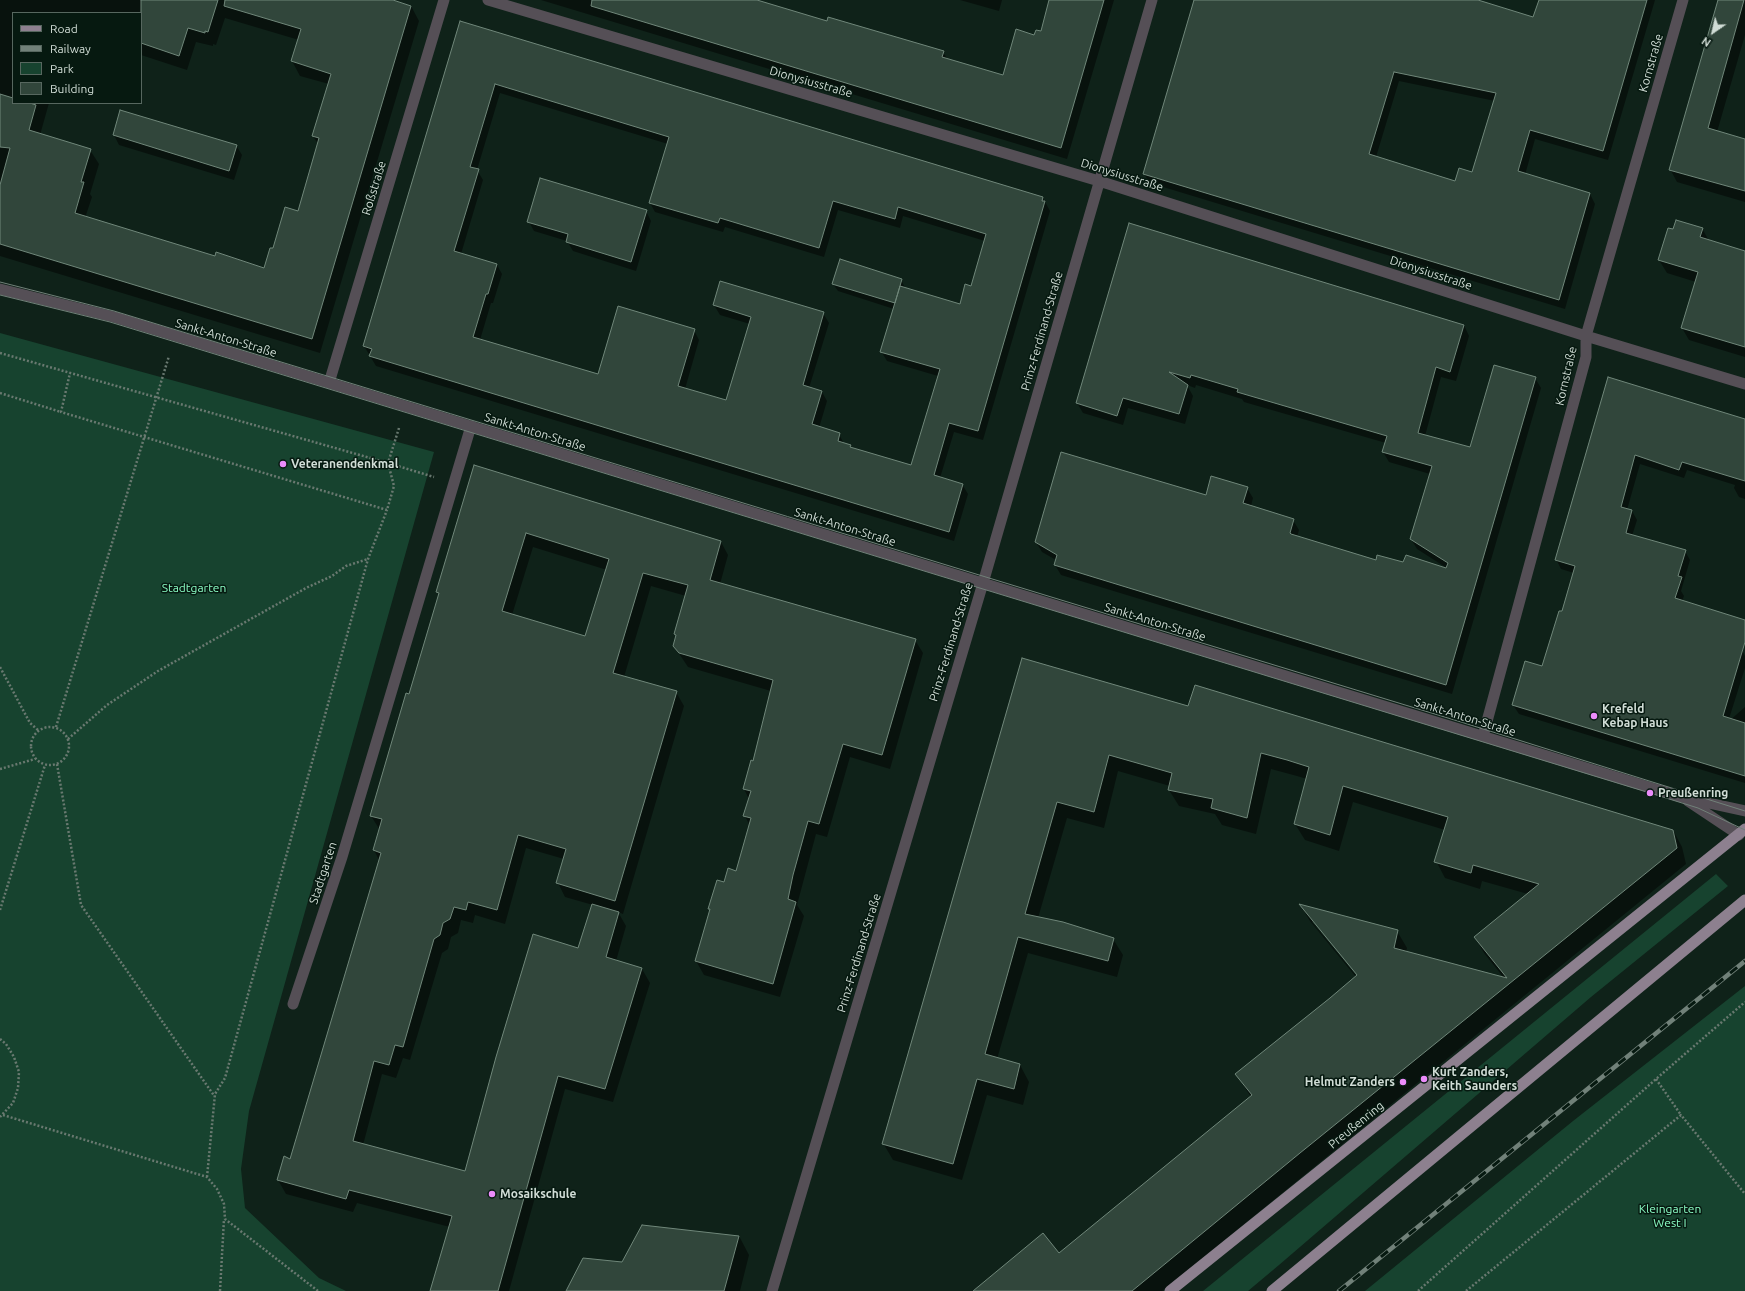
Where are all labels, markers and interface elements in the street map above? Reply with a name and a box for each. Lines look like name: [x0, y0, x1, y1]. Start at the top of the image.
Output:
legend: [12, 12, 142, 104]
north arrow: [1693, 12, 1733, 52]
text: Road: [50, 22, 78, 35]
street label: Kornstraße: [1636, 32, 1666, 94]
text: N: [1700, 35, 1713, 49]
text: Railway: [50, 42, 91, 55]
text: Park: [50, 62, 74, 75]
street label: Dionysiusstraße: [768, 63, 854, 101]
text: Building: [50, 82, 94, 95]
street label: Dionysiusstraße: [1079, 156, 1165, 194]
street label: Roßstraße: [359, 159, 389, 217]
street label: Dionysiusstraße: [1388, 253, 1474, 293]
street label: Prinz-Ferdinand-Straße: [1018, 270, 1066, 392]
street label: Sankt-Anton-Straße: [173, 316, 279, 360]
street label: Kornstraße: [1552, 345, 1580, 407]
street label: Sankt-Anton-Straße: [482, 410, 588, 454]
place label: Veteranendenkmal: [291, 457, 398, 471]
marker: Veteranendenkmal: [278, 459, 288, 469]
street label: Sankt-Anton-Straße: [792, 505, 898, 549]
park label: Stadtgarten: [162, 581, 226, 595]
street label: Prinz-Ferdinand-Straße: [926, 581, 976, 703]
street label: Sankt-Anton-Straße: [1102, 600, 1208, 644]
street label: Sankt-Anton-Straße: [1412, 695, 1518, 739]
place label: Krefeld Kebap Haus: [1602, 702, 1668, 730]
marker: Krefeld Kebap Haus: [1589, 711, 1599, 721]
place label: Preußenring: [1658, 786, 1728, 800]
marker: Preußenring: [1645, 788, 1655, 798]
street label: Stadtgarten: [306, 840, 340, 906]
street label: Prinz-Ferdinand-Straße: [834, 892, 884, 1014]
place label: Kurt Zanders, Keith Saunders: [1432, 1065, 1517, 1093]
marker: Kurt Zanders, Keith Saunders: [1419, 1074, 1429, 1084]
place label: Helmut Zanders: [1305, 1075, 1395, 1089]
marker: Helmut Zanders: [1398, 1077, 1408, 1087]
street label: Preußenring: [1325, 1098, 1387, 1152]
place label: Mosaikschule: [500, 1187, 576, 1201]
marker: Mosaikschule: [487, 1189, 497, 1199]
park label: Kleingarten West I: [1639, 1202, 1701, 1230]

